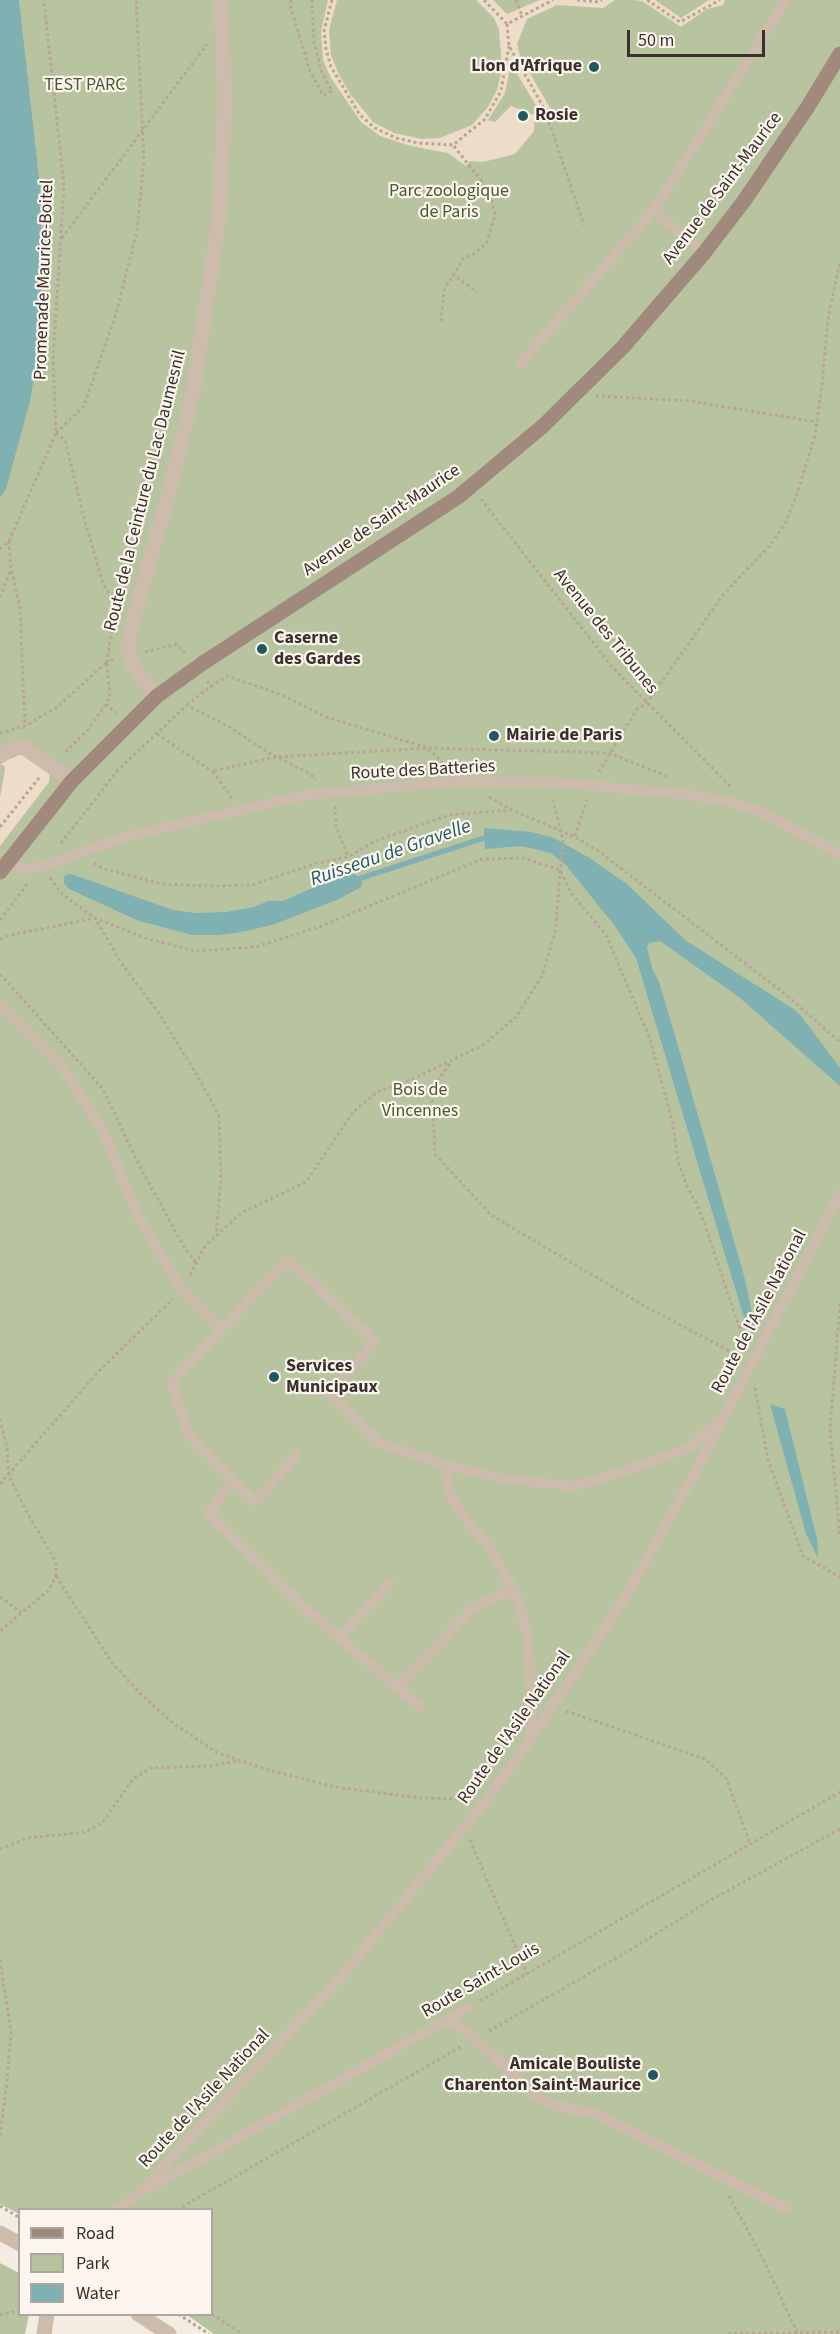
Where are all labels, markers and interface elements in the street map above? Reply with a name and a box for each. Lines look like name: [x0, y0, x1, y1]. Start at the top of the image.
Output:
scale bar: [630, 18, 768, 56]
text: 50 m: [638, 28, 674, 53]
place label: Lion d'Afrique: [471, 56, 582, 78]
marker: Lion d'Afrique: [587, 60, 601, 74]
park label: TEST PARC: [44, 75, 126, 97]
place label: Rosie: [535, 105, 578, 127]
marker: Rosie: [516, 109, 530, 123]
street label: Avenue de Saint-Maurice: [659, 109, 787, 269]
street label: Promenade Maurice-Boitel: [31, 179, 59, 381]
park label: Parc zoologique de Paris: [389, 181, 509, 224]
street label: Route de la Ceinture du Lac Daumesnil: [101, 348, 191, 634]
street label: Avenue de Saint-Maurice: [299, 460, 465, 582]
street label: Avenue des Tribunes: [548, 565, 662, 699]
place label: Caserne des Gardes: [274, 628, 361, 670]
marker: Caserne des Gardes: [255, 642, 269, 656]
place label: Mairie de Paris: [506, 725, 622, 747]
marker: Mairie de Paris: [487, 729, 501, 743]
street label: Route des Batteries: [350, 756, 496, 786]
water label: Ruisseau de Gravelle: [307, 815, 475, 893]
park label: Bois de Vincennes: [382, 1080, 458, 1122]
street label: Route de l'Asile National: [708, 1227, 812, 1397]
place label: Services Municipaux: [286, 1356, 378, 1398]
marker: Services Municipaux: [267, 1370, 281, 1384]
street label: Route de l'Asile National: [454, 1647, 576, 1809]
street label: Route Saint-Louis: [418, 1939, 544, 2023]
street label: Route de l'Asile National: [135, 2025, 275, 2173]
place label: Amicale Bouliste Charenton Saint-Maurice: [444, 2054, 641, 2096]
marker: Amicale Bouliste Charenton Saint-Maurice: [646, 2068, 660, 2082]
legend: [18, 2208, 213, 2316]
text: Road: [76, 2221, 115, 2246]
text: Park: [76, 2251, 110, 2276]
text: Water: [76, 2281, 120, 2306]

